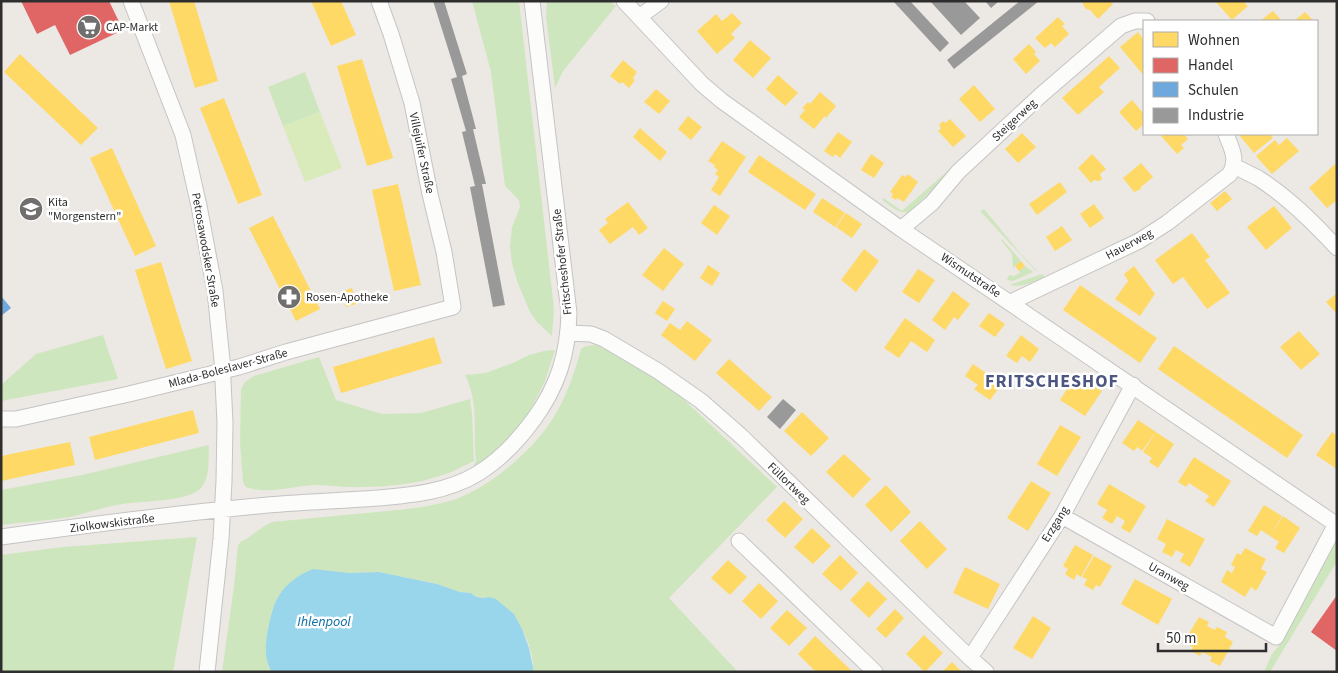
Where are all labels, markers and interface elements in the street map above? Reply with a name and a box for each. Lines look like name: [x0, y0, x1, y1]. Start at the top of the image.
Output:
supermarket icon: CAP-Markt: [76, 14, 102, 40]
place label: CAP-Markt: [106, 19, 158, 36]
legend: [1143, 20, 1318, 135]
text: Wohnen: [1188, 30, 1240, 51]
text: Handel: [1188, 55, 1233, 76]
text: Schulen: [1188, 80, 1239, 101]
street label: Steigerweg: [988, 95, 1040, 146]
text: Industrie: [1188, 105, 1244, 126]
street label: Villejuifer Straße: [405, 111, 438, 195]
street label: Petrosawodsker Straße: [187, 191, 224, 309]
place label: Kita "Morgenstern": [48, 194, 121, 225]
school or university icon: Kita "Morgenstern": [18, 196, 44, 222]
street label: Fritscheshofer Straße: [548, 208, 577, 316]
street label: Hauerweg: [1103, 225, 1156, 264]
street label: Wismutstraße: [937, 249, 1004, 302]
pharmacy icon: Rosen-Apotheke: [276, 284, 302, 310]
place label: Rosen-Apotheke: [306, 289, 388, 306]
street label: Mlada-Boleslaver-Straße: [167, 344, 290, 393]
district label: FRITSCHESHOF: [985, 369, 1119, 394]
street label: Füllortweg: [763, 459, 814, 508]
street label: Erzgang: [1038, 503, 1073, 546]
street label: Ziolkowskistraße: [69, 510, 155, 537]
street label: Uranweg: [1145, 558, 1192, 595]
water label: Ihlenpool: [297, 612, 351, 632]
scale bar: [1158, 620, 1266, 652]
text: 50 m: [1166, 628, 1196, 649]

